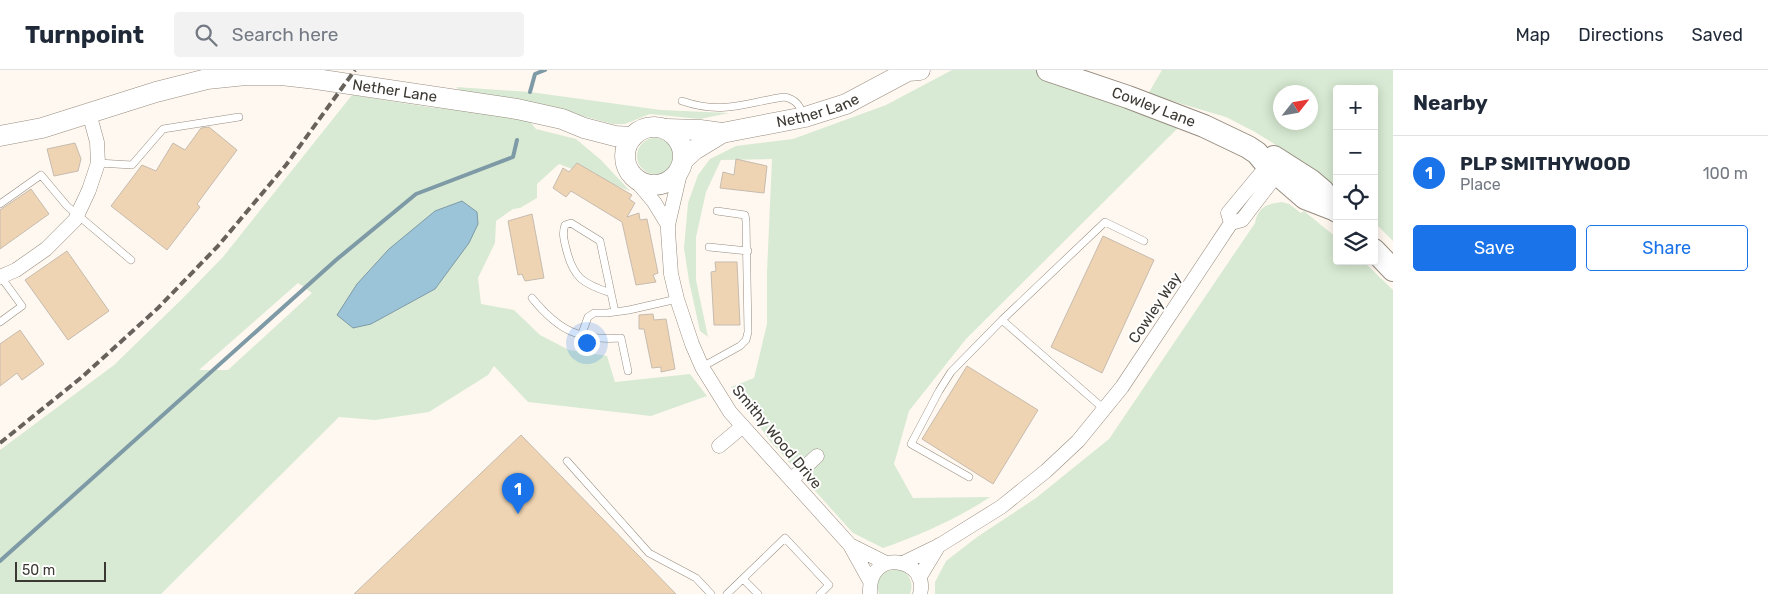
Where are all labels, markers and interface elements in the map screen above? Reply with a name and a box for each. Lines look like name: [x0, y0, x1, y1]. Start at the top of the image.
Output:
search box: [174, 12, 524, 57]
text: Turnpoint: [25, 21, 144, 49]
icon: search: [192, 21, 220, 49]
text: Search here: [232, 23, 338, 46]
text: Map: [1515, 24, 1550, 46]
text: Directions: [1578, 24, 1664, 46]
text: Saved: [1692, 24, 1743, 46]
street label: Nether Lane: [351, 76, 438, 106]
street label: Cowley Lane: [1110, 83, 1198, 131]
north arrow: [1273, 85, 1318, 130]
map controls: [1333, 85, 1378, 265]
button: +: [1333, 85, 1378, 130]
street label: Nether Lane: [775, 90, 862, 131]
text: Nearby: [1413, 90, 1488, 115]
button: −: [1333, 130, 1378, 175]
text: PLP SMITHYWOOD: [1460, 152, 1631, 175]
text: 1: [1425, 164, 1433, 183]
text: 100 m: [1703, 164, 1748, 183]
button: locate: [1333, 175, 1378, 220]
text: Place: [1460, 175, 1501, 194]
button: layers: [1333, 220, 1378, 265]
button: Save: [1413, 225, 1576, 271]
button: Share: [1586, 225, 1748, 271]
street label: Cowley Way: [1125, 269, 1185, 347]
your location: [574, 330, 600, 356]
street label: Smithy Wood Drive: [728, 381, 826, 493]
pin: 1: [502, 473, 534, 514]
scale bar: [15, 559, 106, 582]
text: 50 m: [22, 562, 55, 579]

